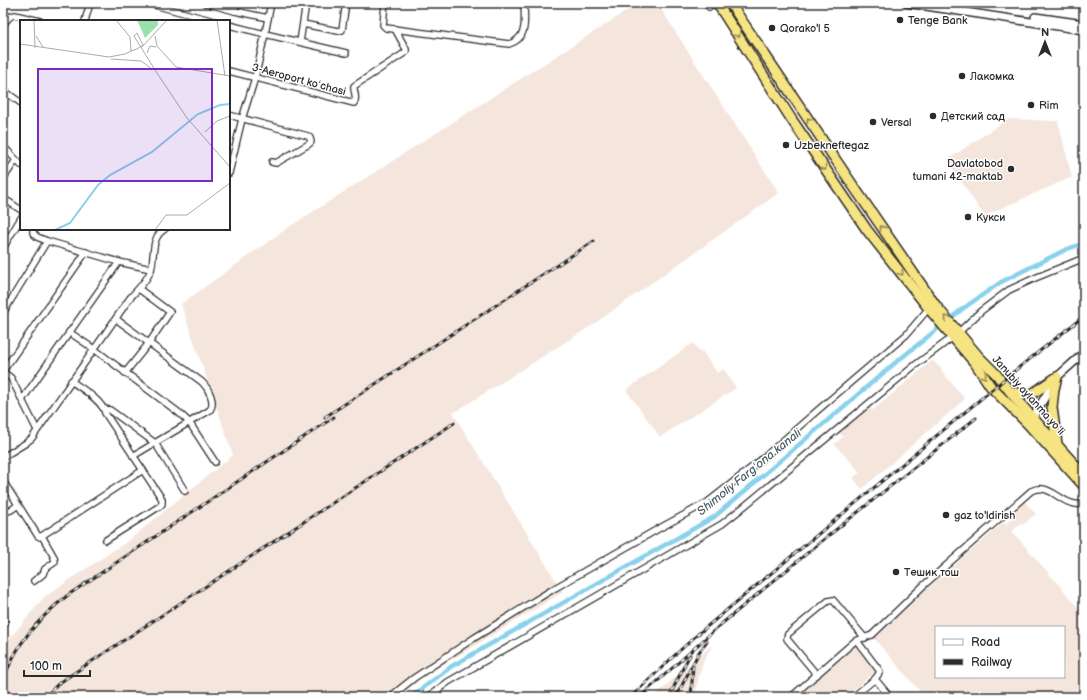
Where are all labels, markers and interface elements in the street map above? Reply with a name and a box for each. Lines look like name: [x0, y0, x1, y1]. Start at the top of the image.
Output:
place label: Tenge Bank: [908, 14, 968, 27]
marker: Tenge Bank: [895, 15, 905, 25]
inset map: [20, 20, 230, 230]
place label: Qorako'l 5: [780, 22, 830, 35]
north arrow: [1025, 22, 1065, 62]
marker: Qorako'l 5: [767, 23, 777, 33]
text: N: [1041, 26, 1049, 39]
one-way arrow: [733, 31, 740, 38]
street label: 3-Aeroport koʻchasi: [250, 61, 347, 98]
place label: Лакомка: [969, 70, 1015, 83]
marker: Лакомка: [957, 71, 967, 81]
place label: Rim: [1039, 99, 1059, 112]
marker: Rim: [1026, 100, 1036, 110]
place label: Детский сад: [941, 110, 1005, 123]
marker: Детский сад: [928, 111, 938, 121]
place label: Versal: [881, 116, 912, 129]
one-way arrow: [806, 117, 814, 124]
marker: Versal: [868, 117, 878, 127]
place label: Uzbekneftegaz: [794, 139, 870, 152]
marker: Uzbekneftegaz: [781, 140, 791, 150]
place label: Davlatobod tumani 42-maktab: [913, 157, 1003, 183]
one-way arrow: [820, 164, 827, 171]
marker: Davlatobod tumani 42-maktab: [1006, 164, 1016, 174]
place label: Кукси: [976, 211, 1005, 224]
marker: Кукси: [963, 212, 973, 222]
one-way arrow: [880, 225, 887, 232]
one-way arrow: [896, 268, 903, 275]
one-way arrow: [944, 315, 951, 323]
street label: Janubiy aylanma yoʻli: [990, 353, 1068, 438]
one-way arrow: [979, 372, 987, 379]
water label: Shimoliy Fargʻona kanali: [694, 425, 806, 519]
place label: gaz to'ldirish: [954, 509, 1015, 522]
marker: gaz to'ldirish: [941, 510, 951, 520]
place label: Тешик тош: [904, 566, 959, 579]
marker: Тешик тош: [891, 567, 901, 577]
legend: [935, 626, 1065, 678]
text: Road: [971, 635, 1000, 650]
scale bar: [24, 652, 90, 678]
text: Railway: [971, 655, 1013, 670]
text: 100 m: [30, 659, 62, 674]

